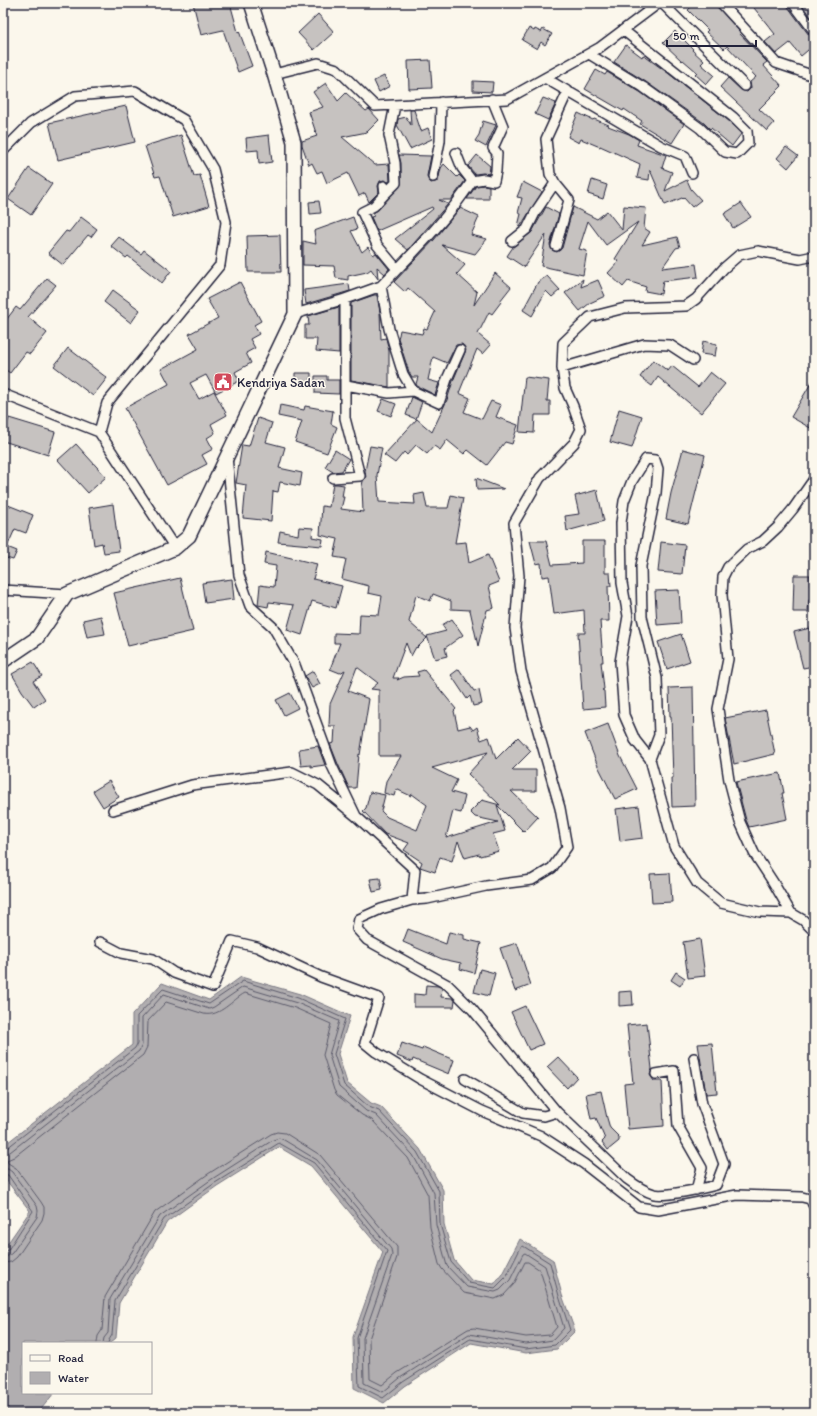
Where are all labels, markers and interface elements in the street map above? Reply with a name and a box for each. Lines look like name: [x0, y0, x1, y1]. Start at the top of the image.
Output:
scale bar: [667, 22, 756, 48]
text: 50 m: [673, 29, 699, 43]
public building icon: Kendriya Sadan: [212, 371, 234, 393]
place label: Kendriya Sadan: [237, 375, 325, 390]
legend: [22, 1342, 152, 1394]
text: Road: [58, 1351, 84, 1365]
text: Water: [58, 1371, 89, 1385]

